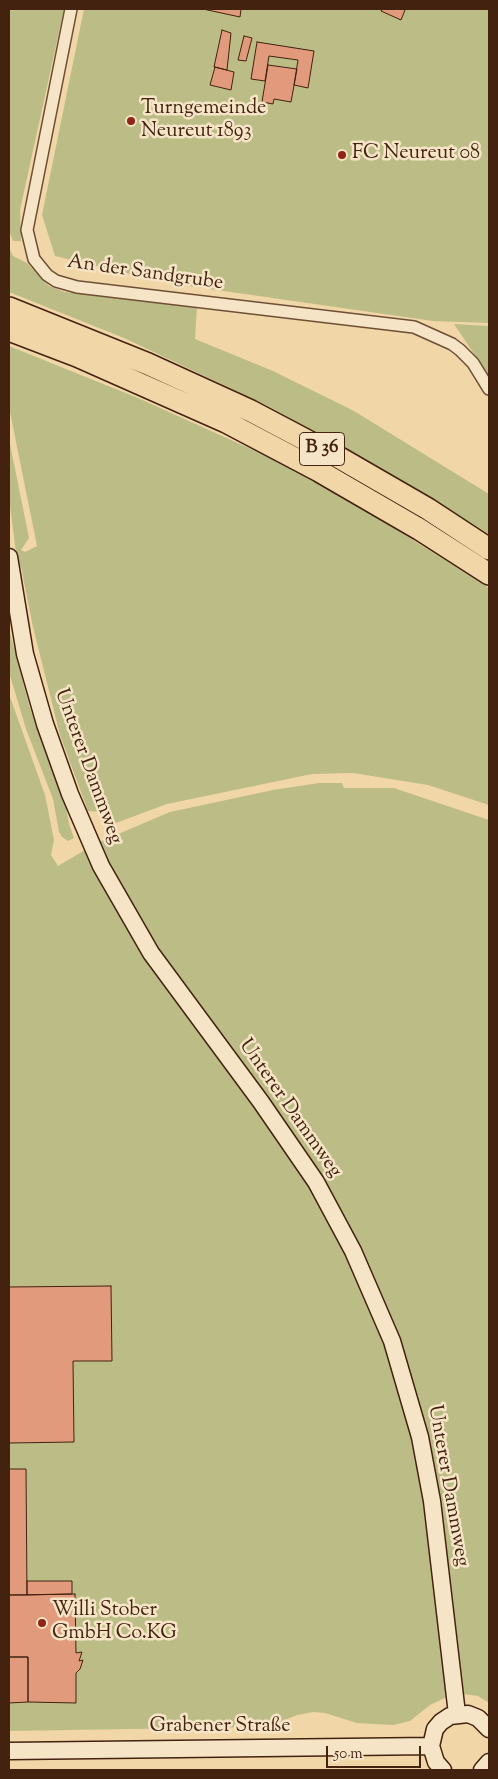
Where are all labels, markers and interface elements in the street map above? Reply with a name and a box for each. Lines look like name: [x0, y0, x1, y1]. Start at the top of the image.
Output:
place label: Turngemeinde Neureut 1893: [141, 98, 266, 145]
marker: Turngemeinde Neureut 1893: [125, 115, 137, 127]
place label: FC Neureut 08: [352, 143, 480, 167]
marker: FC Neureut 08: [336, 149, 348, 161]
street label: An der Sandgrube: [65, 251, 225, 297]
road number: B 36: [300, 432, 344, 466]
street label: Unterer Dammweg: [48, 686, 126, 848]
street label: Unterer Dammweg: [232, 1035, 346, 1183]
street label: Unterer Dammweg: [421, 1403, 473, 1569]
place label: Willi Stober GmbH Co.KG: [52, 1600, 177, 1647]
marker: Willi Stober GmbH Co.KG: [36, 1617, 48, 1629]
street label: Grabener Straße: [149, 1716, 291, 1740]
scale bar: [328, 1736, 423, 1768]
text: 50 m: [334, 1744, 363, 1765]

